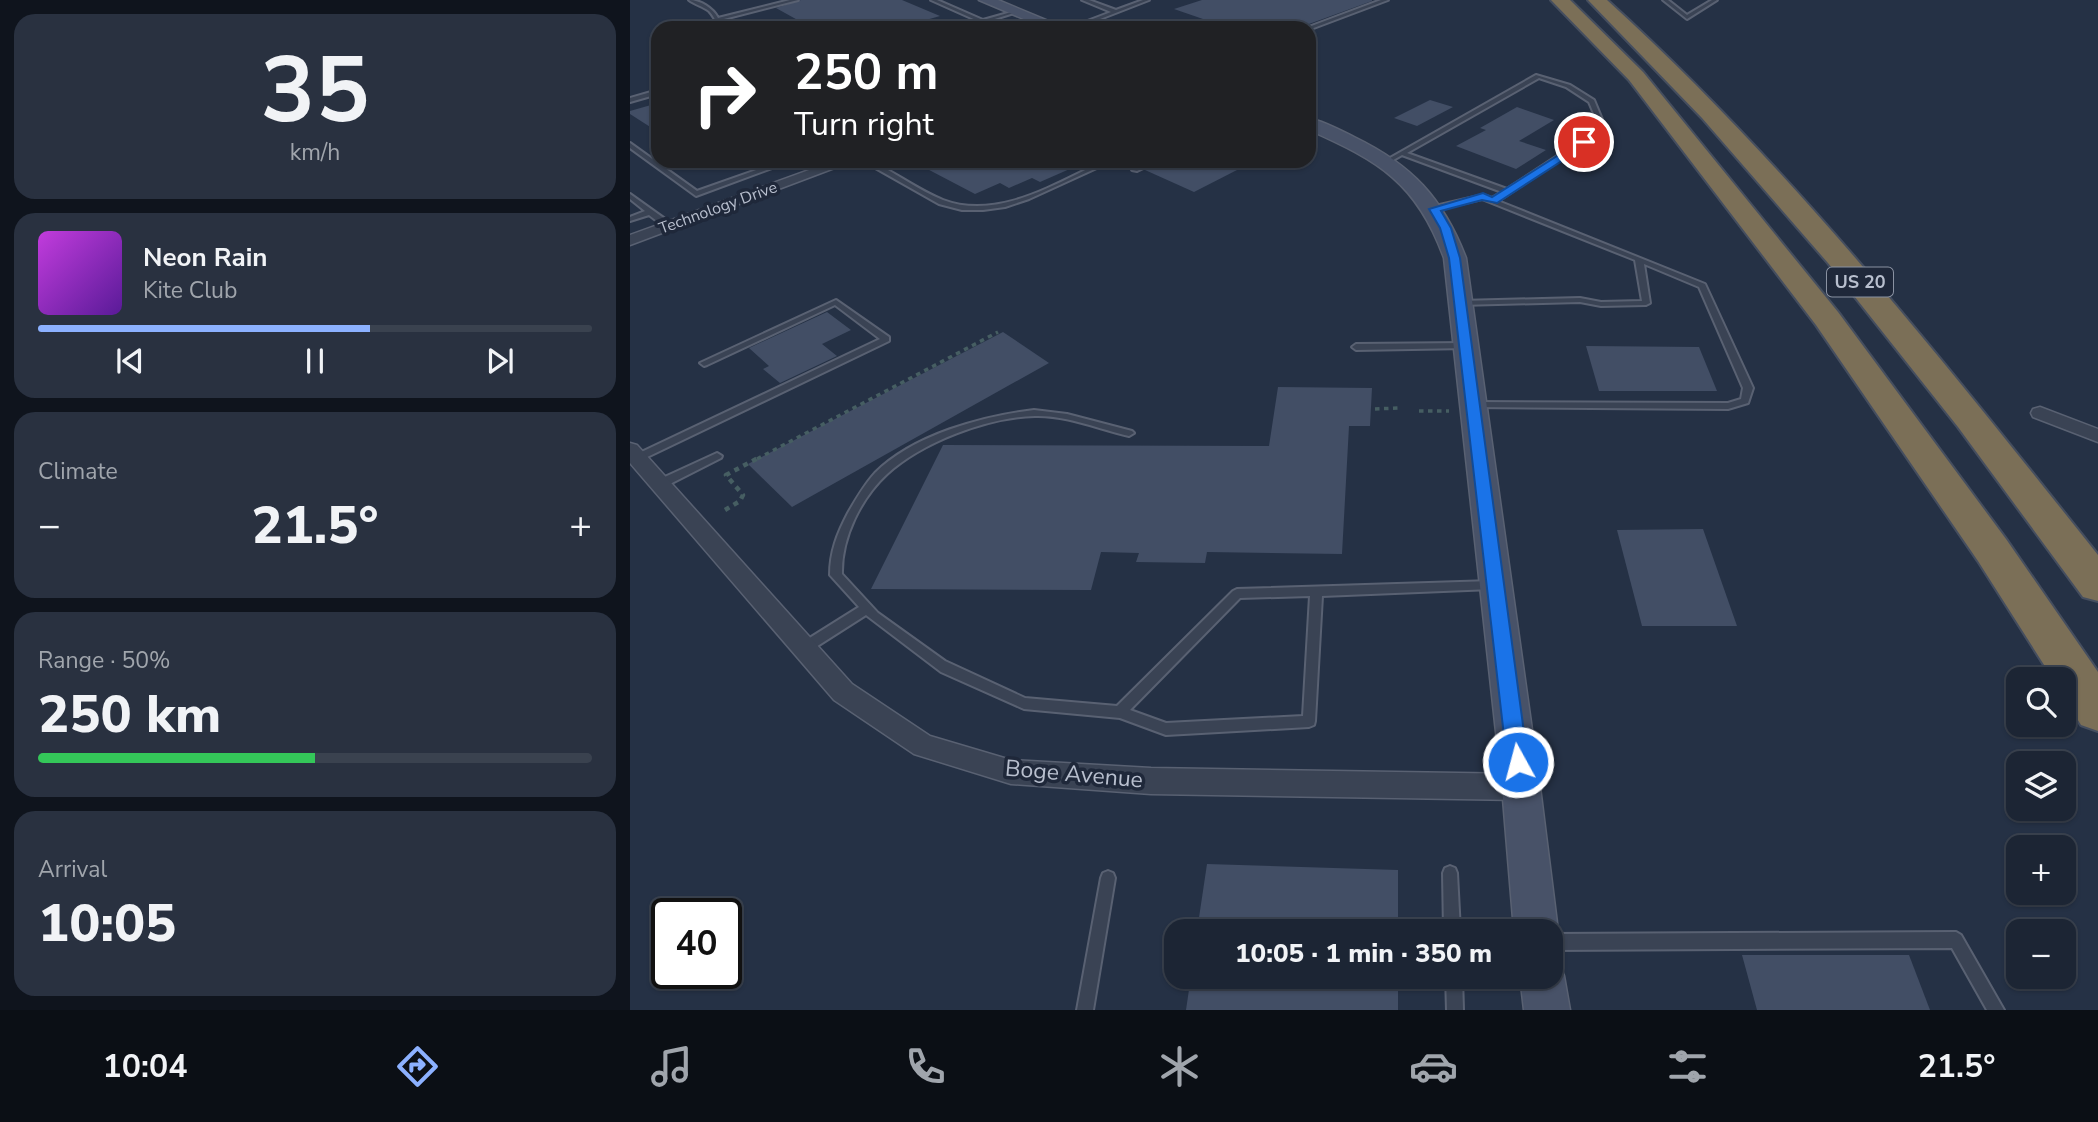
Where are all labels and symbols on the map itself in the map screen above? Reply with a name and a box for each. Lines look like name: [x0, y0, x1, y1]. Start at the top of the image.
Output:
pin: [1554, 112, 1614, 172]
street label: Technology Drive: [656, 176, 780, 240]
road number: US 20: [1827, 268, 1893, 296]
position arrow: [1481, 725, 1555, 799]
street label: Boge Avenue: [1004, 753, 1144, 795]
speed limit sign: 40: [651, 898, 742, 989]

